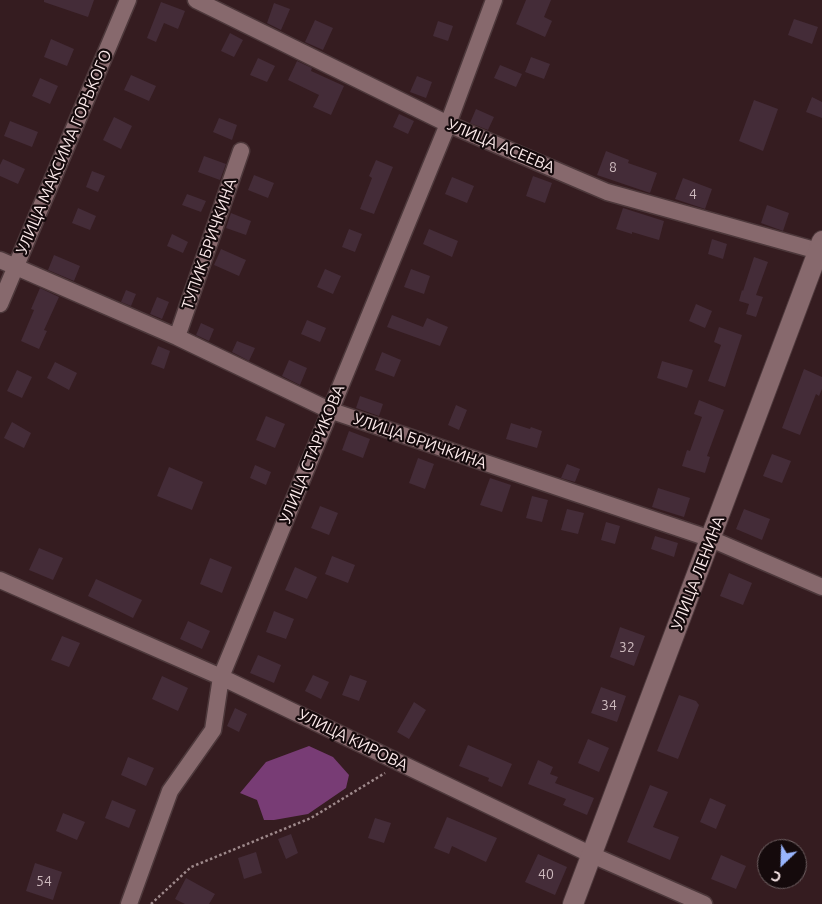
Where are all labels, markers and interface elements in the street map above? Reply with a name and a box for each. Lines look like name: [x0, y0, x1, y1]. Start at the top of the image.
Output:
street label: УЛИЦА МАКСИМА ГОРЬКОГО: [12, 47, 116, 257]
street label: УЛИЦА АСЕЕВА: [444, 115, 558, 177]
house number: 8: [609, 159, 617, 175]
street label: ТУПИК БРИЧКИНА: [178, 176, 240, 312]
house number: 4: [689, 186, 697, 202]
street label: УЛИЦА СТАРИКОВА: [275, 382, 349, 526]
street label: УЛИЦА БРИЧКИНА: [351, 409, 489, 473]
street label: УЛИЦА ЛЕНИНА: [667, 513, 729, 633]
house number: 32: [619, 639, 635, 655]
house number: 34: [601, 697, 617, 713]
street label: УЛИЦА КИРОВА: [295, 705, 411, 775]
north arrow: [757, 839, 807, 889]
house number: 40: [538, 866, 554, 882]
text: С: [769, 868, 784, 886]
house number: 54: [36, 873, 52, 889]

